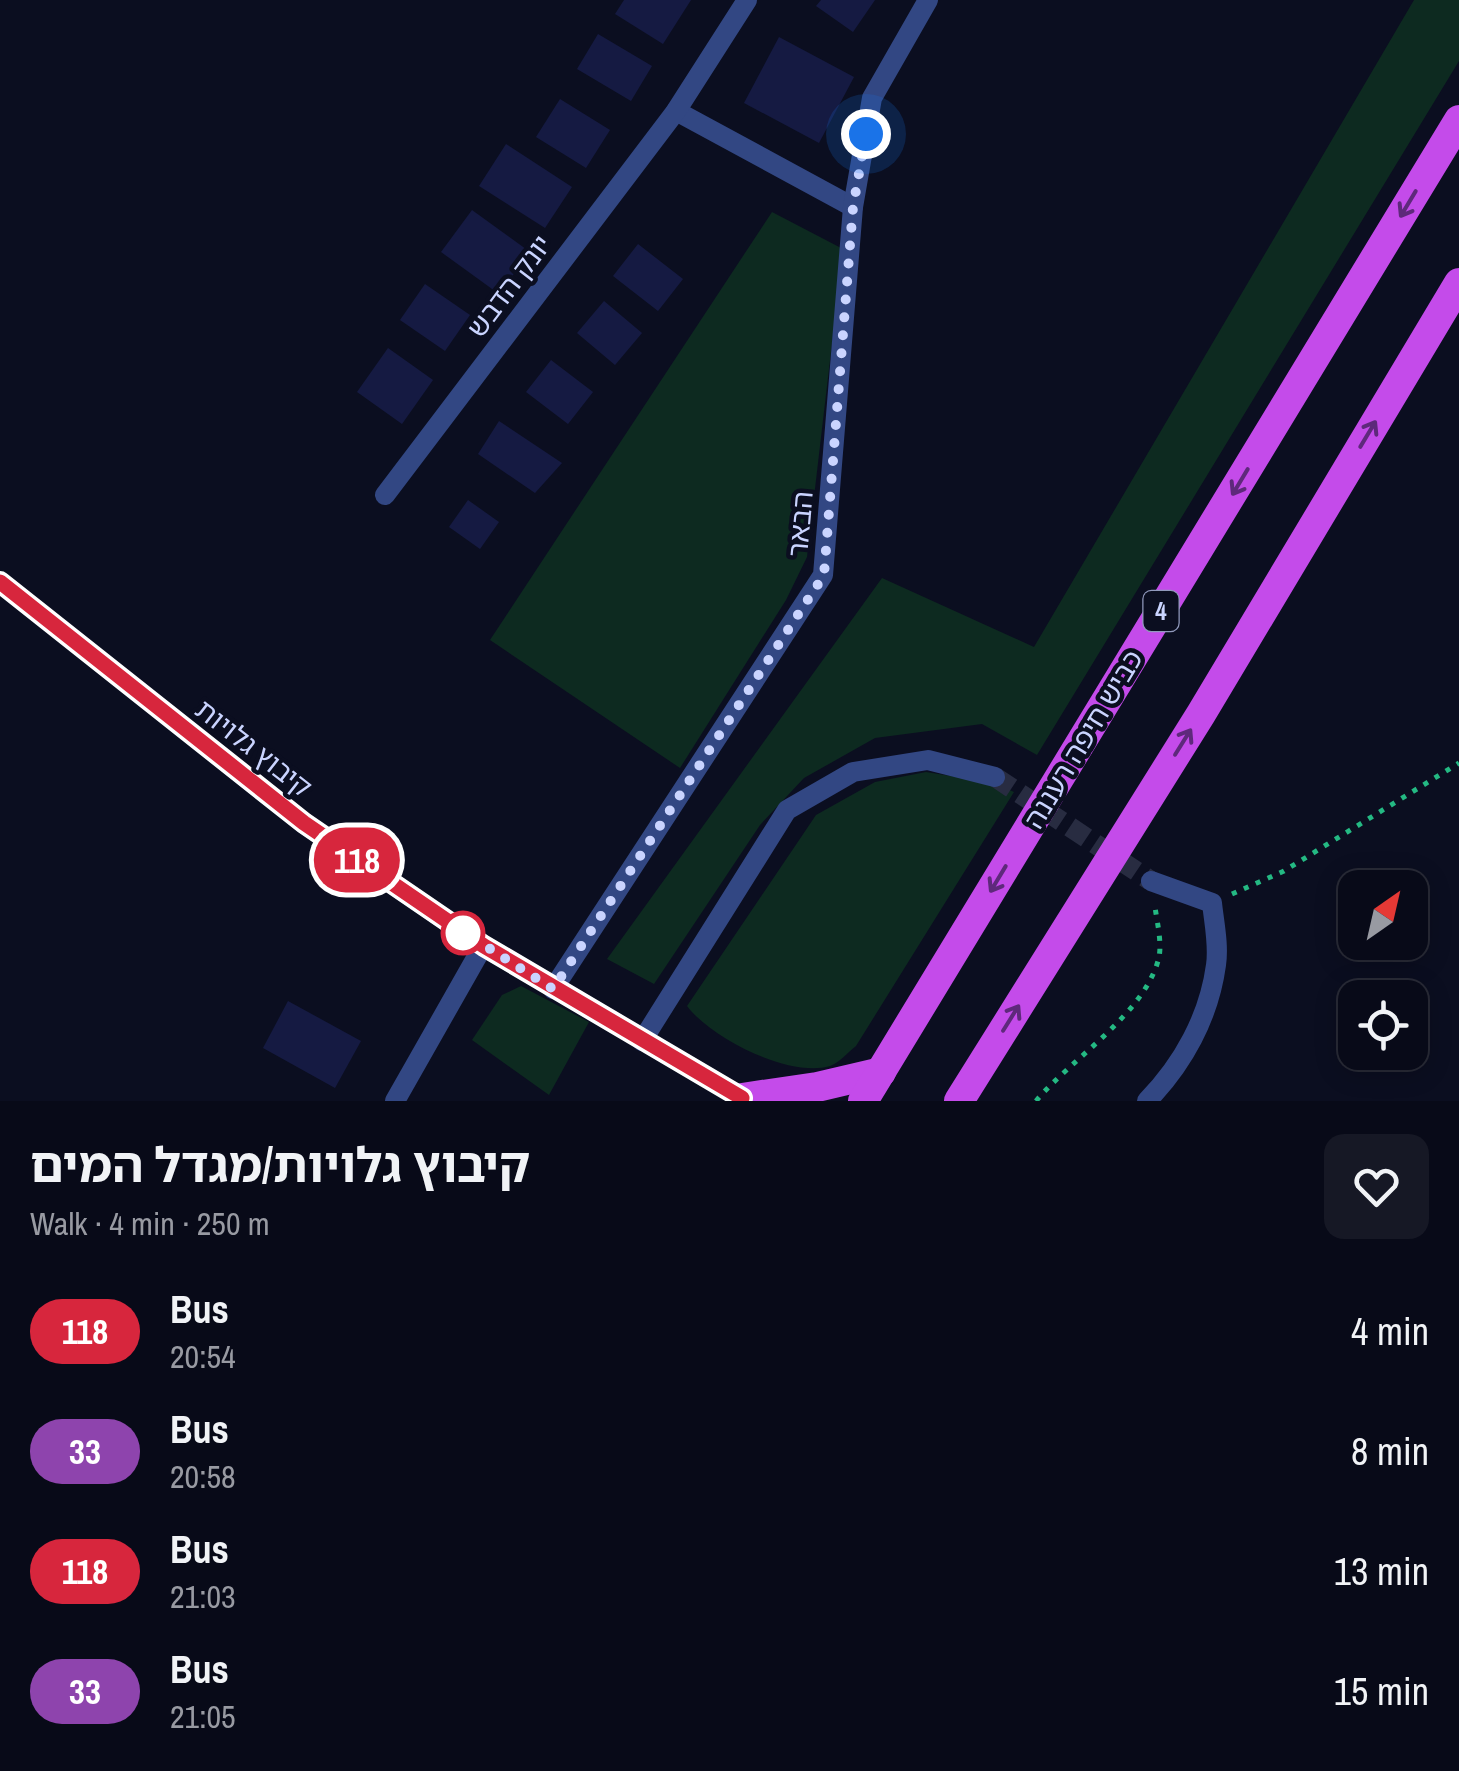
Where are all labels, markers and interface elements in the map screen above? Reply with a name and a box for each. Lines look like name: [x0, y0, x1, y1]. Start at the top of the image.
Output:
your location: [841, 109, 891, 159]
one-way arrow: [1398, 189, 1418, 218]
street label: יונק הדבש: [458, 227, 560, 345]
one-way arrow: [1358, 420, 1378, 449]
one-way arrow: [1230, 467, 1250, 495]
street label: הבאר: [778, 490, 822, 558]
road number: 4: [1144, 591, 1178, 631]
street label: כביש חיפה רעננה: [1015, 642, 1151, 836]
street label: קיבוץ גלויות: [188, 690, 320, 806]
one-way arrow: [1173, 729, 1193, 757]
line badge: 118: [300, 828, 414, 892]
text: 118: [334, 837, 380, 884]
one-way arrow: [988, 864, 1008, 893]
north arrow: [1338, 870, 1428, 960]
map controls: [1338, 870, 1428, 1070]
unlabelled marker: [442, 912, 484, 954]
button: locate: [1338, 980, 1428, 1070]
one-way arrow: [1001, 1004, 1021, 1033]
text: קיבוץ גלויות/מגדל המים: [30, 1132, 530, 1197]
button: heart: [1324, 1134, 1429, 1239]
text: Walk · 4 min · 250 m: [30, 1202, 270, 1245]
text: Bus: [170, 1284, 229, 1335]
text: 4 min: [1351, 1306, 1429, 1357]
text: 118: [62, 1308, 108, 1355]
text: 20:54: [170, 1335, 236, 1378]
text: Bus: [170, 1404, 229, 1455]
text: 8 min: [1351, 1426, 1429, 1477]
text: 33: [69, 1428, 101, 1475]
text: 20:58: [170, 1455, 236, 1498]
text: Bus: [170, 1524, 229, 1575]
text: 13 min: [1334, 1546, 1429, 1597]
text: 118: [62, 1548, 108, 1595]
text: 21:03: [170, 1575, 236, 1618]
text: Bus: [170, 1644, 229, 1695]
text: 15 min: [1334, 1666, 1429, 1717]
text: 33: [69, 1668, 101, 1715]
text: 21:05: [170, 1695, 236, 1738]

